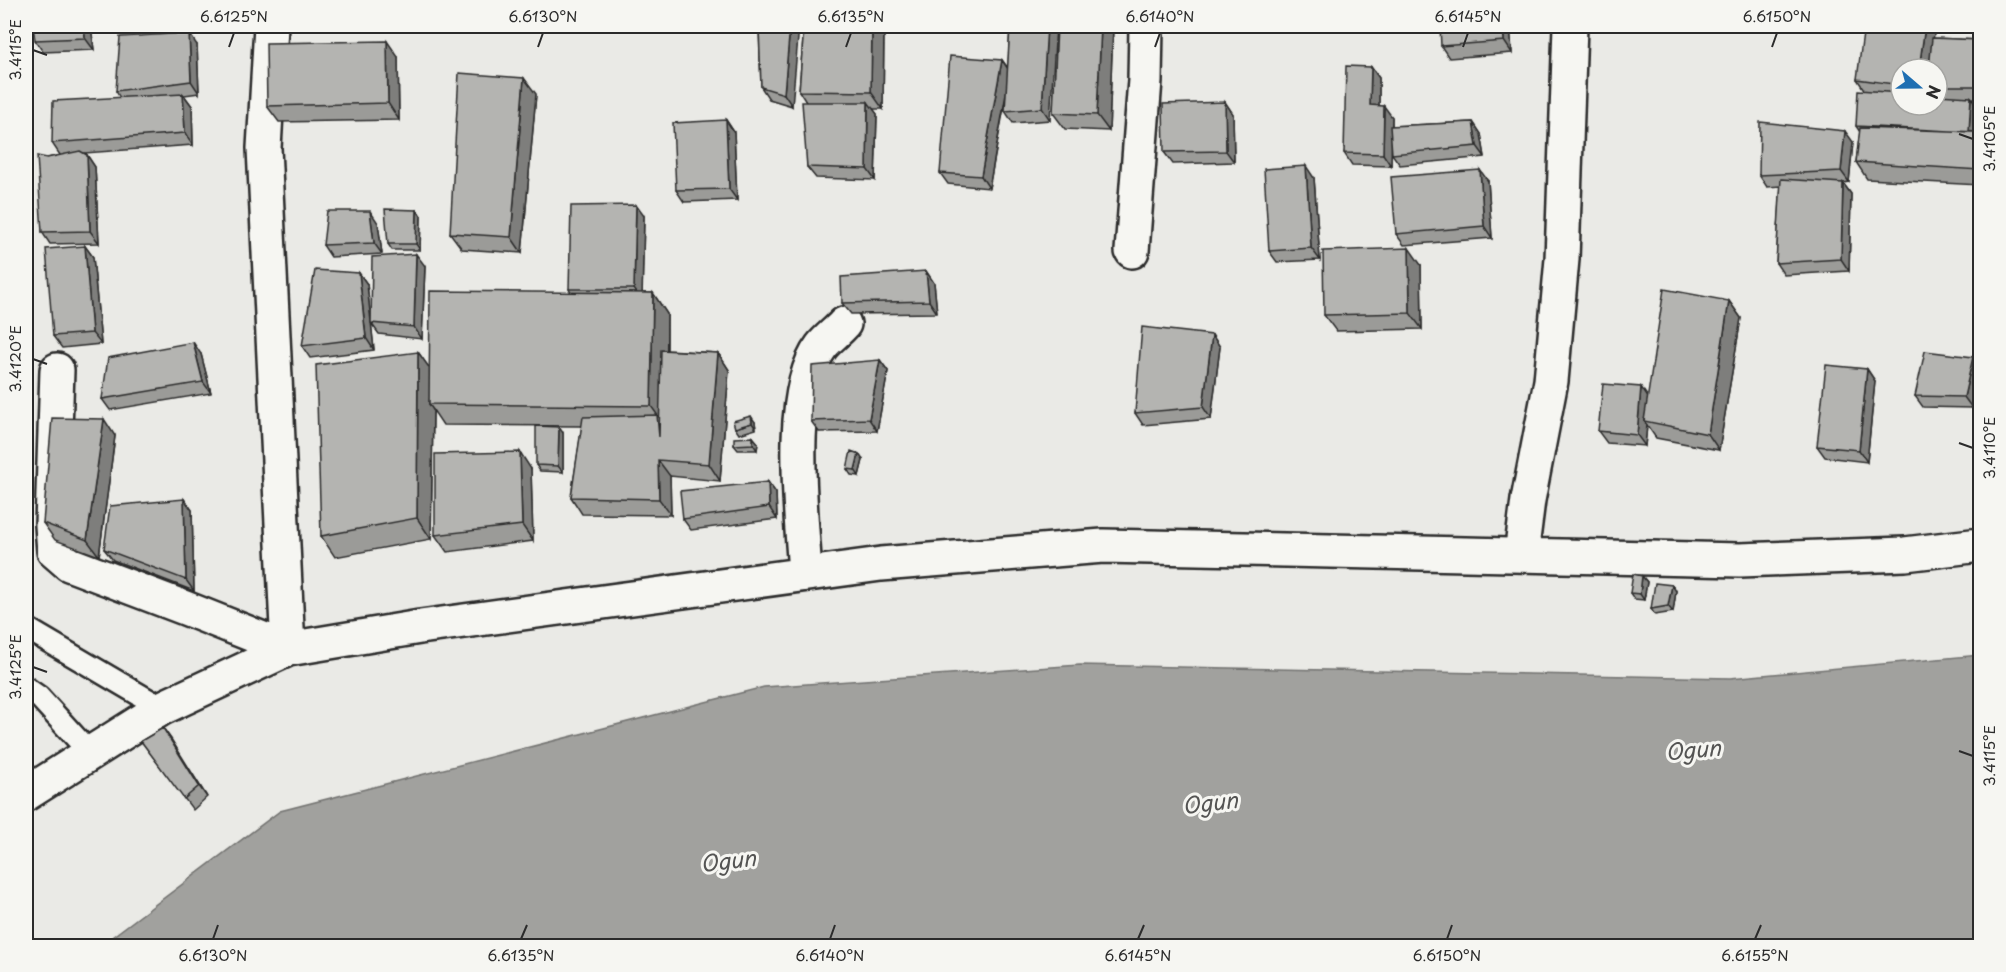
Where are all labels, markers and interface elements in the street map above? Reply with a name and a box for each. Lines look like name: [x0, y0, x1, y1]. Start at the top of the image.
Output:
text: 6.6125°N: [200, 4, 268, 27]
text: 6.6130°N: [508, 4, 578, 27]
text: 6.6135°N: [817, 4, 885, 27]
text: 6.6140°N: [1125, 4, 1195, 27]
text: 6.6145°N: [1434, 4, 1502, 27]
text: 6.6150°N: [1743, 4, 1811, 27]
text: 3.4115°E: [3, 19, 26, 81]
north arrow: [1889, 57, 1949, 117]
text: N: [1921, 82, 1947, 103]
text: 3.4105°E: [1977, 106, 2000, 172]
text: 3.4120°E: [3, 325, 26, 393]
text: 3.4110°E: [1977, 416, 2000, 480]
text: 3.4125°E: [3, 634, 26, 700]
text: 3.4115°E: [1977, 725, 2000, 787]
water label: Ogun: [1664, 729, 1724, 767]
water label: Ogun: [1180, 782, 1241, 821]
water label: Ogun: [698, 840, 759, 879]
text: 6.6130°N: [178, 943, 248, 966]
text: 6.6135°N: [487, 943, 555, 966]
text: 6.6140°N: [795, 943, 865, 966]
text: 6.6145°N: [1104, 943, 1172, 966]
text: 6.6150°N: [1413, 943, 1481, 966]
text: 6.6155°N: [1721, 943, 1789, 966]

